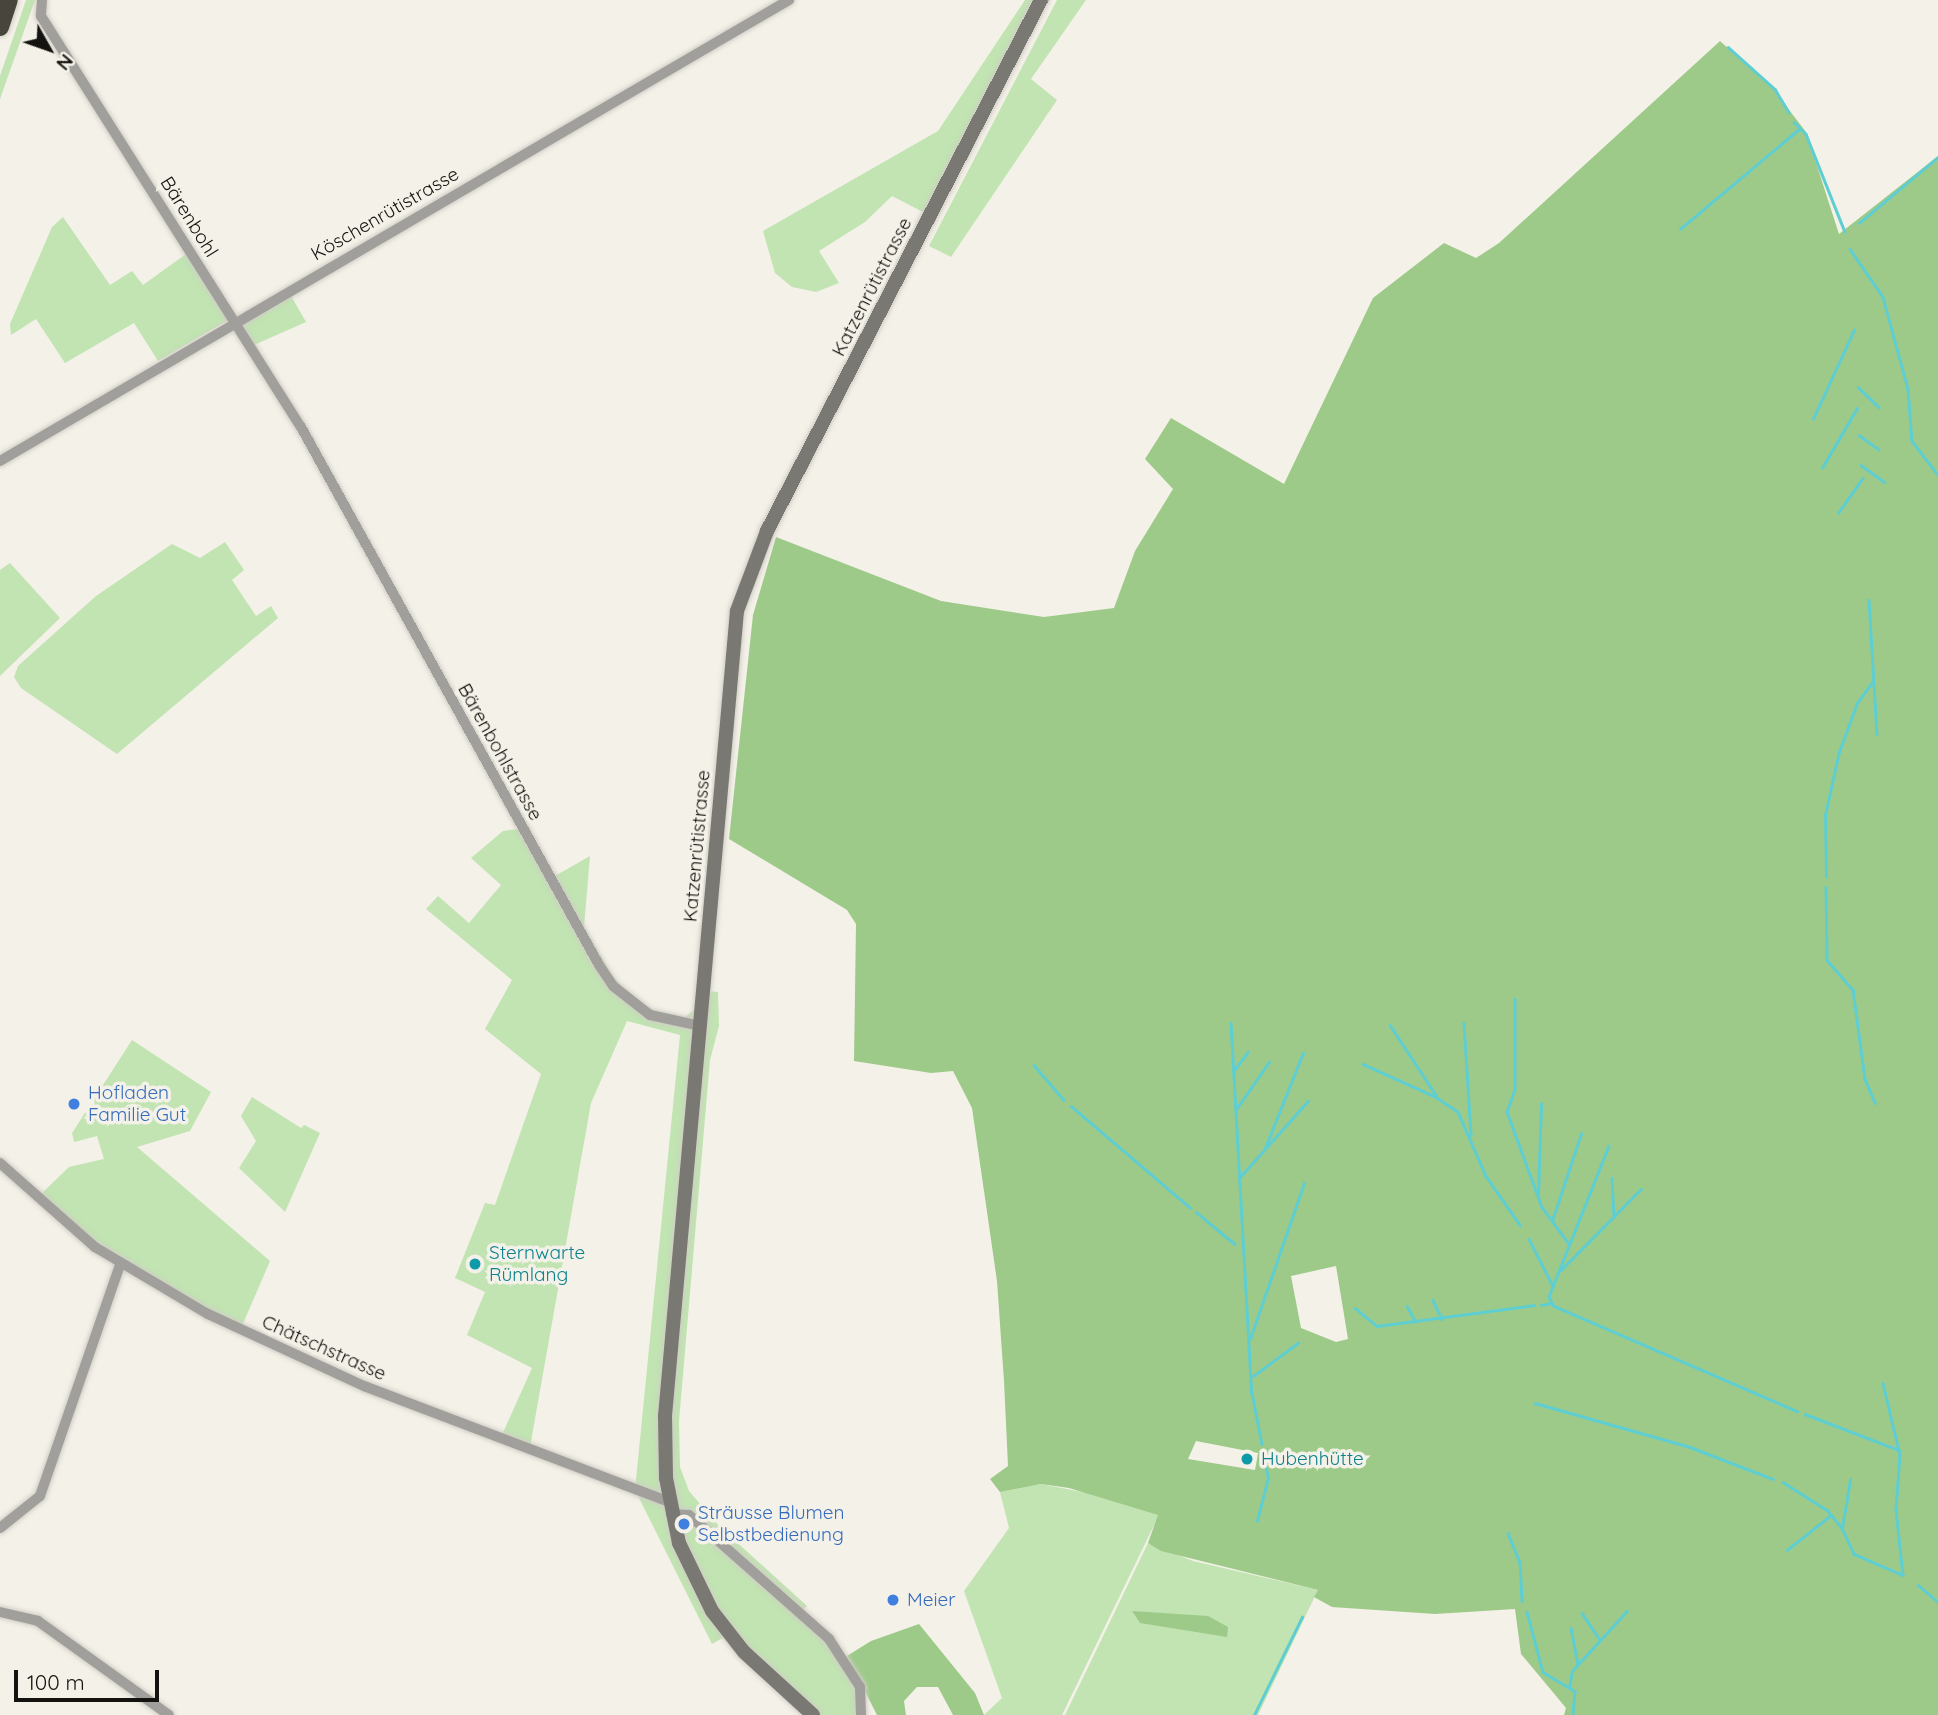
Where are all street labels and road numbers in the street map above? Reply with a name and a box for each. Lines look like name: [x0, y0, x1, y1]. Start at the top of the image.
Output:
street label: Köschenrütistrasse: [307, 162, 463, 266]
street label: Bärenbohl: [155, 173, 223, 261]
street label: Katzenrütistrasse: [827, 214, 917, 360]
street label: Bärenbohlstrasse: [453, 679, 547, 825]
street label: Katzenrütistrasse: [679, 769, 715, 923]
street label: Chätschstrasse: [258, 1310, 390, 1386]

